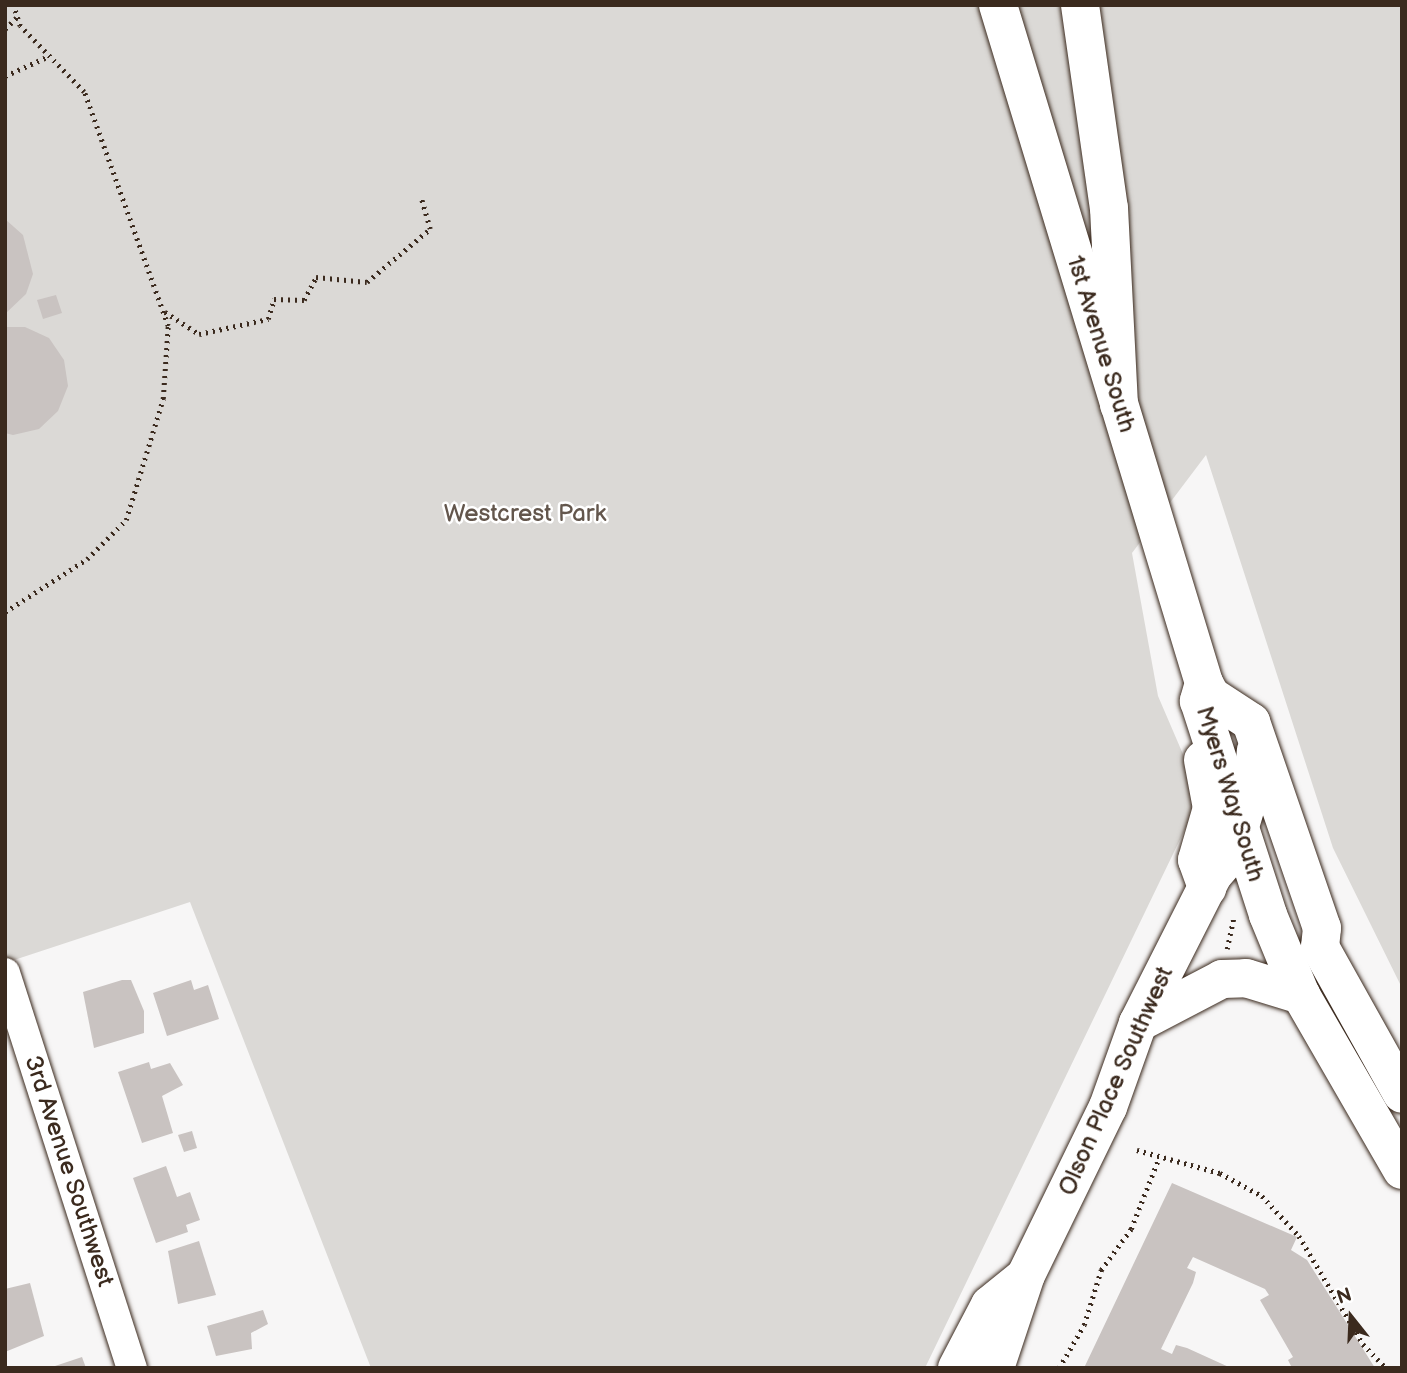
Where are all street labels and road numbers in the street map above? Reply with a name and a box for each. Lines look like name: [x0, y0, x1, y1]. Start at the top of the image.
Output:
street label: 1st Avenue South: [1060, 252, 1142, 436]
street label: Myers Way South: [1189, 701, 1271, 887]
street label: Olson Place Southwest: [1052, 962, 1180, 1200]
street label: 3rd Avenue Southwest: [18, 1052, 120, 1290]

